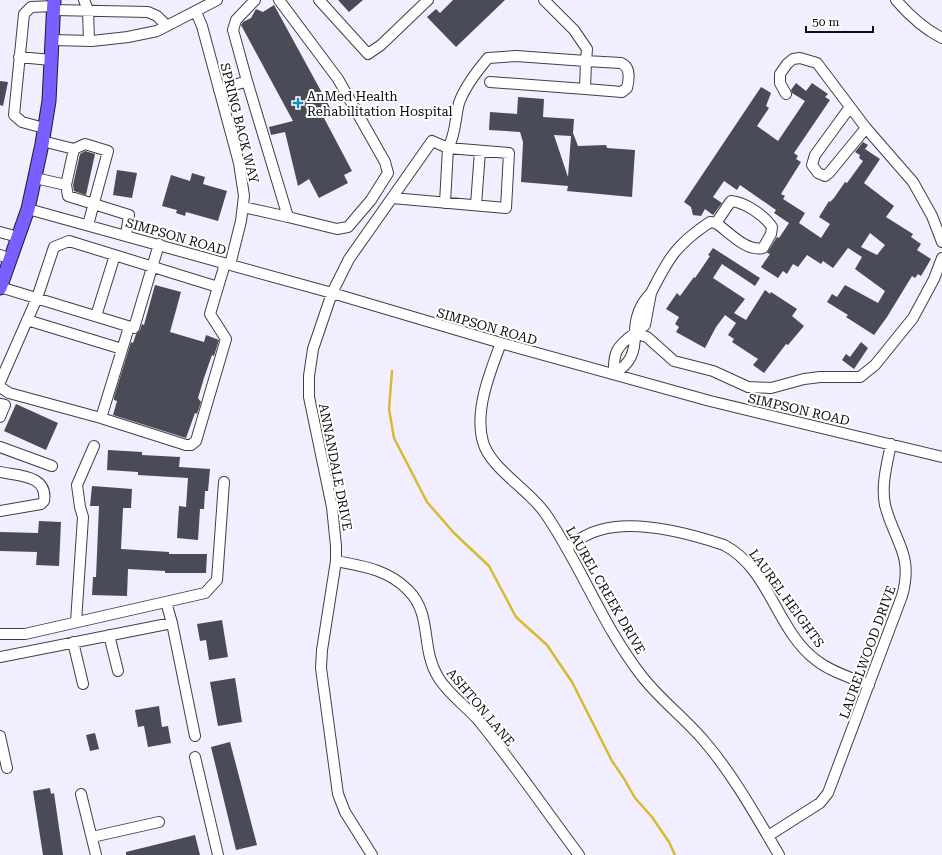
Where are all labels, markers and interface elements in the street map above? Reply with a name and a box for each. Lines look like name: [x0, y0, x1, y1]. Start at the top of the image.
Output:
scale bar: [806, 8, 873, 34]
text: 50 m: [812, 15, 839, 29]
street label: SPRING BACK WAY: [217, 61, 262, 185]
place label: AnMed Health Rehabilitation Hospital: [307, 89, 453, 119]
marker: AnMed Health Rehabilitation Hospital: [292, 97, 304, 109]
street label: SIMPSON ROAD: [124, 215, 228, 258]
street label: SIMPSON ROAD: [435, 305, 539, 348]
street label: SIMPSON ROAD: [747, 390, 851, 428]
street label: ANNANDALE DRIVE: [316, 402, 355, 532]
street label: LAUREL CREEK DRIVE: [563, 524, 648, 657]
street label: LAUREL HEIGHTS: [746, 546, 827, 650]
street label: LAURELWOOD DRIVE: [836, 584, 899, 721]
street label: ASHTON LANE: [444, 665, 517, 749]

